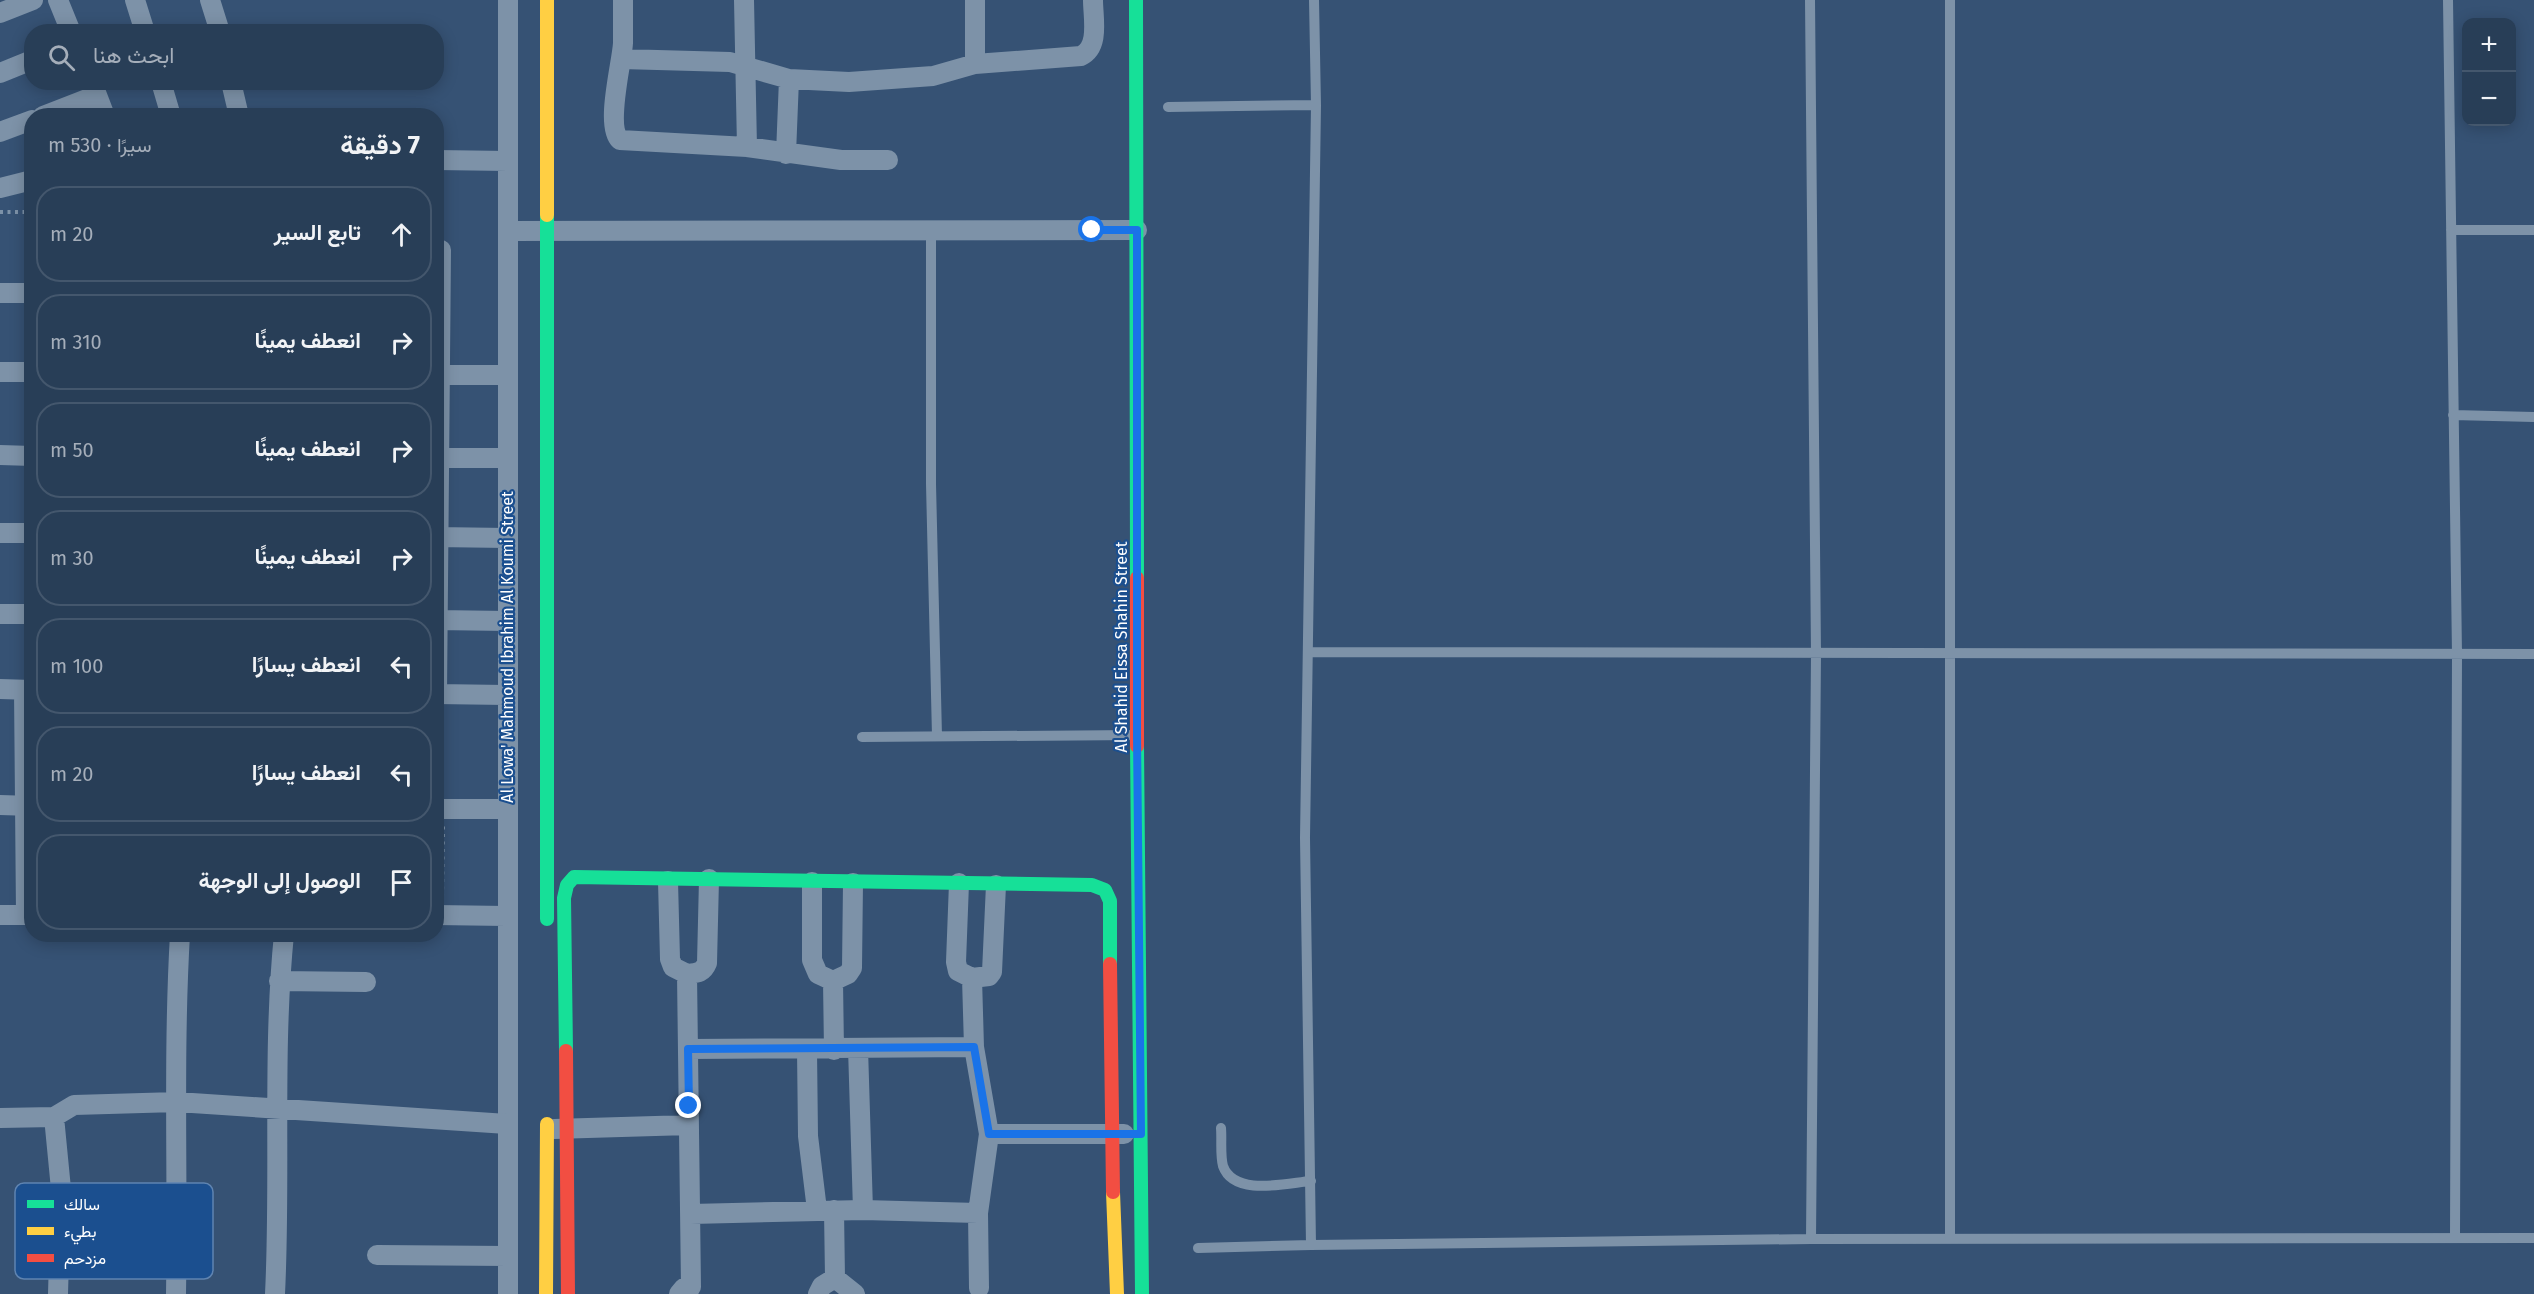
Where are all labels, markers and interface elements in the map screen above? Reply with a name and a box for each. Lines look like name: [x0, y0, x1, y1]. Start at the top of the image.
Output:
map controls: [2462, 18, 2516, 126]
button: +: [2462, 18, 2516, 72]
search box: [24, 24, 444, 90]
icon: search: [45, 41, 78, 74]
text: ابحث هنا: [93, 42, 174, 69]
button: −: [2462, 72, 2516, 126]
text: 7 دقيقة: [340, 130, 420, 161]
text: سيرًا · 530 m: [48, 133, 152, 157]
route start: [1078, 216, 1104, 242]
icon: ahead: [385, 218, 418, 251]
text: تابع السير: [274, 219, 361, 246]
text: 20 m: [50, 222, 94, 246]
icon: right: [385, 326, 418, 359]
text: انعطف يمينًا: [254, 327, 361, 354]
text: 310 m: [50, 330, 102, 354]
icon: right: [385, 434, 418, 467]
text: انعطف يمينًا: [254, 435, 361, 462]
text: 50 m: [50, 438, 94, 462]
street label: Al Lowa' Mahmoud Ibrahim Al Koumi Street: [498, 491, 517, 803]
street label: Al Shahid Eissa Shahin Street: [1112, 541, 1131, 752]
icon: right: [385, 542, 418, 575]
text: انعطف يمينًا: [254, 543, 361, 570]
text: 30 m: [50, 546, 94, 570]
icon: left: [385, 650, 418, 683]
text: انعطف يسارًا: [252, 651, 361, 678]
text: 100 m: [50, 654, 103, 678]
icon: left: [385, 758, 418, 791]
text: انعطف يسارًا: [252, 759, 361, 786]
text: 20 m: [50, 762, 94, 786]
icon: arrive: [385, 866, 418, 899]
text: الوصول إلى الوجهة: [198, 867, 361, 894]
route end: [675, 1092, 701, 1118]
legend: [15, 1183, 213, 1279]
text: سالك: [64, 1195, 100, 1214]
text: بطيء: [64, 1222, 96, 1245]
text: مزدحم: [64, 1249, 106, 1269]

